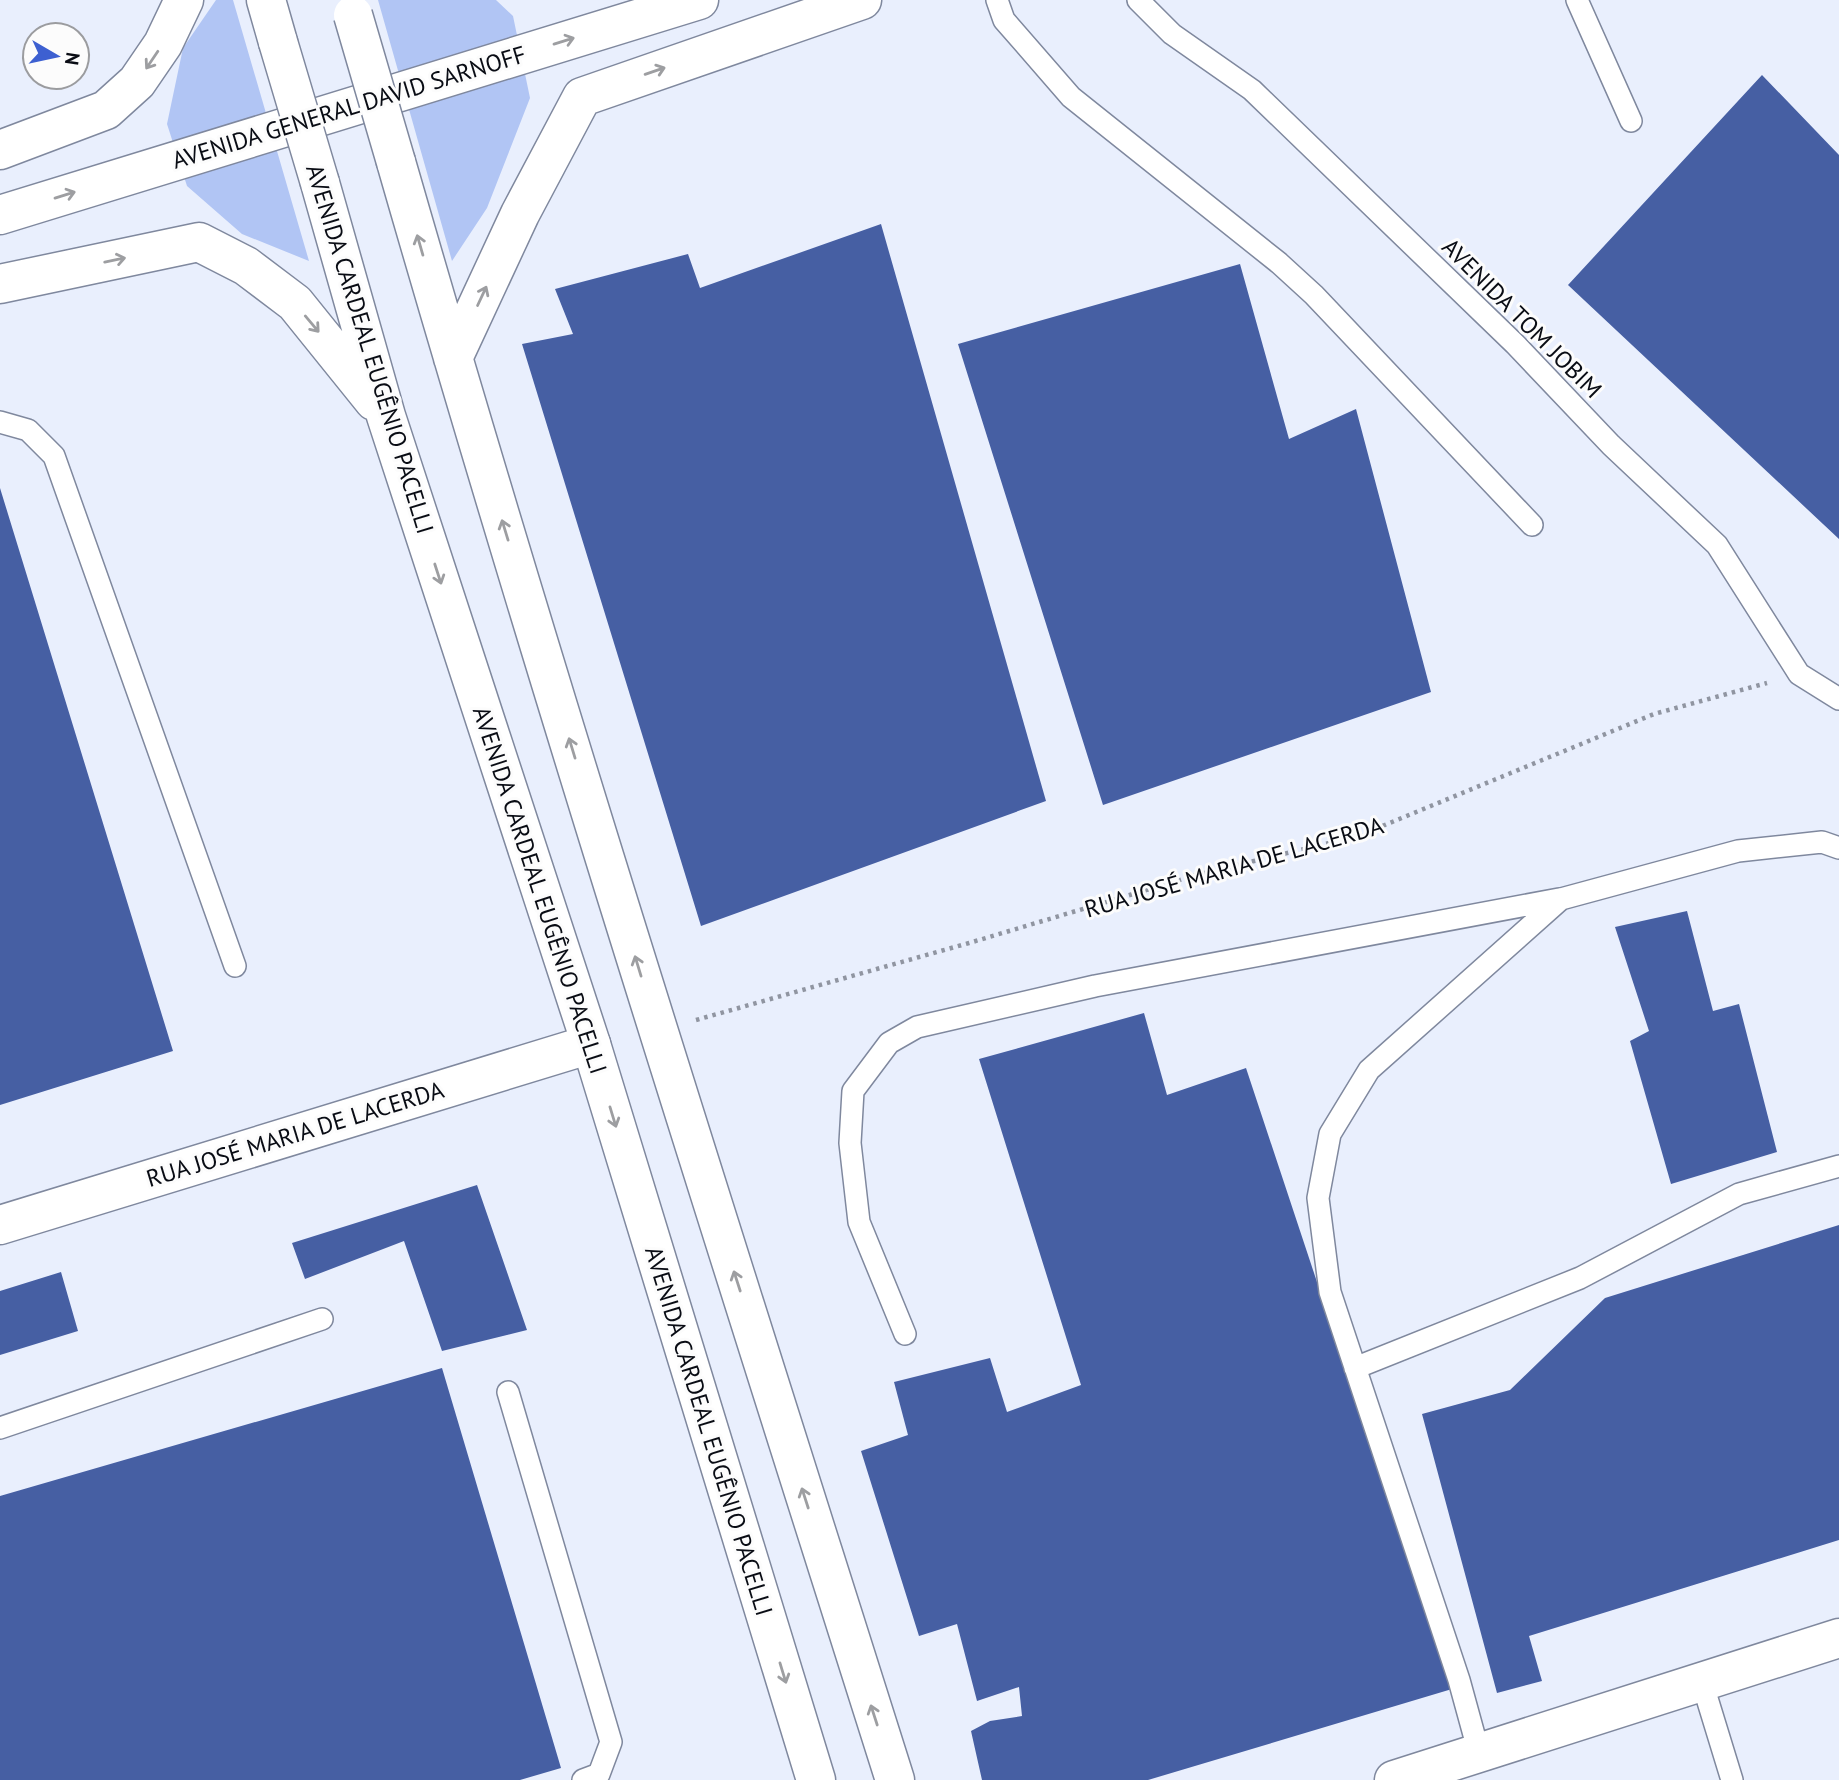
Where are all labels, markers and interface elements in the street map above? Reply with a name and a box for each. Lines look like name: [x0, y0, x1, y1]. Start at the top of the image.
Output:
north arrow: [21, 21, 91, 91]
one-way arrow: [552, 34, 574, 47]
street label: AVENIDA GENERAL DAVID SARNOFF: [168, 38, 530, 176]
one-way arrow: [145, 50, 159, 69]
text: N: [60, 51, 86, 67]
one-way arrow: [644, 64, 666, 76]
street label: AVENIDA CARDEAL EUGÊNIO PACELLI: [299, 161, 441, 537]
one-way arrow: [54, 187, 76, 200]
street label: AVENIDA TOM JOBIM: [1435, 231, 1609, 405]
one-way arrow: [413, 235, 426, 257]
one-way arrow: [103, 252, 126, 266]
one-way arrow: [475, 286, 489, 307]
one-way arrow: [304, 314, 320, 332]
one-way arrow: [498, 520, 511, 542]
one-way arrow: [432, 563, 445, 585]
street label: AVENIDA CARDEAL EUGÊNIO PACELLI: [466, 702, 614, 1078]
one-way arrow: [564, 737, 577, 759]
street label: RUA JOSÉ MARIA DE LACERDA: [1081, 809, 1387, 925]
one-way arrow: [631, 955, 643, 977]
street label: RUA JOSÉ MARIA DE LACERDA: [142, 1074, 448, 1194]
one-way arrow: [608, 1106, 621, 1128]
street label: AVENIDA CARDEAL EUGÊNIO PACELLI: [638, 1243, 780, 1619]
one-way arrow: [730, 1270, 743, 1292]
one-way arrow: [798, 1487, 811, 1509]
one-way arrow: [777, 1661, 790, 1683]
one-way arrow: [867, 1704, 880, 1726]

